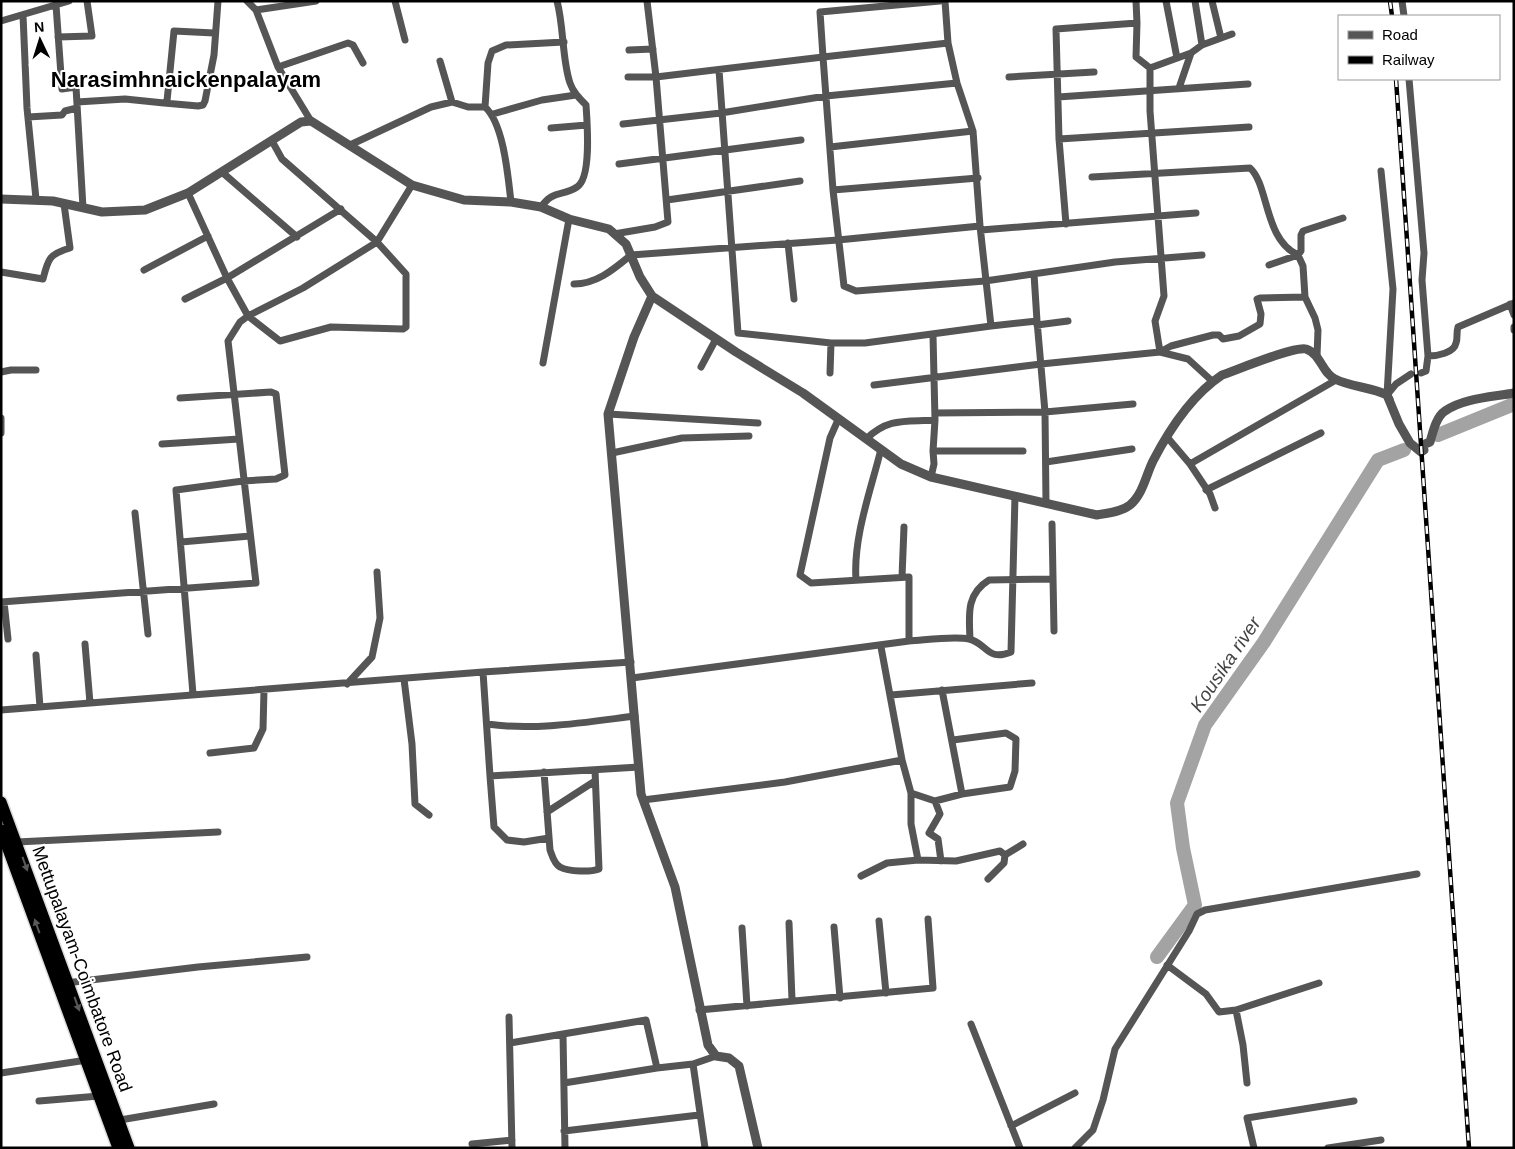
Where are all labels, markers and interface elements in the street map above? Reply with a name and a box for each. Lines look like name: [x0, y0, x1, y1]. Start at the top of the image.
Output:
north arrow: [15, 15, 65, 65]
legend: [1338, 15, 1500, 80]
text: N: [33, 19, 45, 35]
text: Road: [1382, 26, 1418, 43]
text: Railway: [1382, 51, 1435, 68]
district label: Narasimhnaickenpalayam: [51, 67, 321, 92]
water label: Kousika river: [1186, 612, 1265, 716]
street label: Mettupalayam-Coimbatore Road: [28, 843, 136, 1095]
one-way arrow: [21, 857, 29, 872]
one-way arrow: [33, 919, 40, 934]
one-way arrow: [73, 997, 81, 1012]

